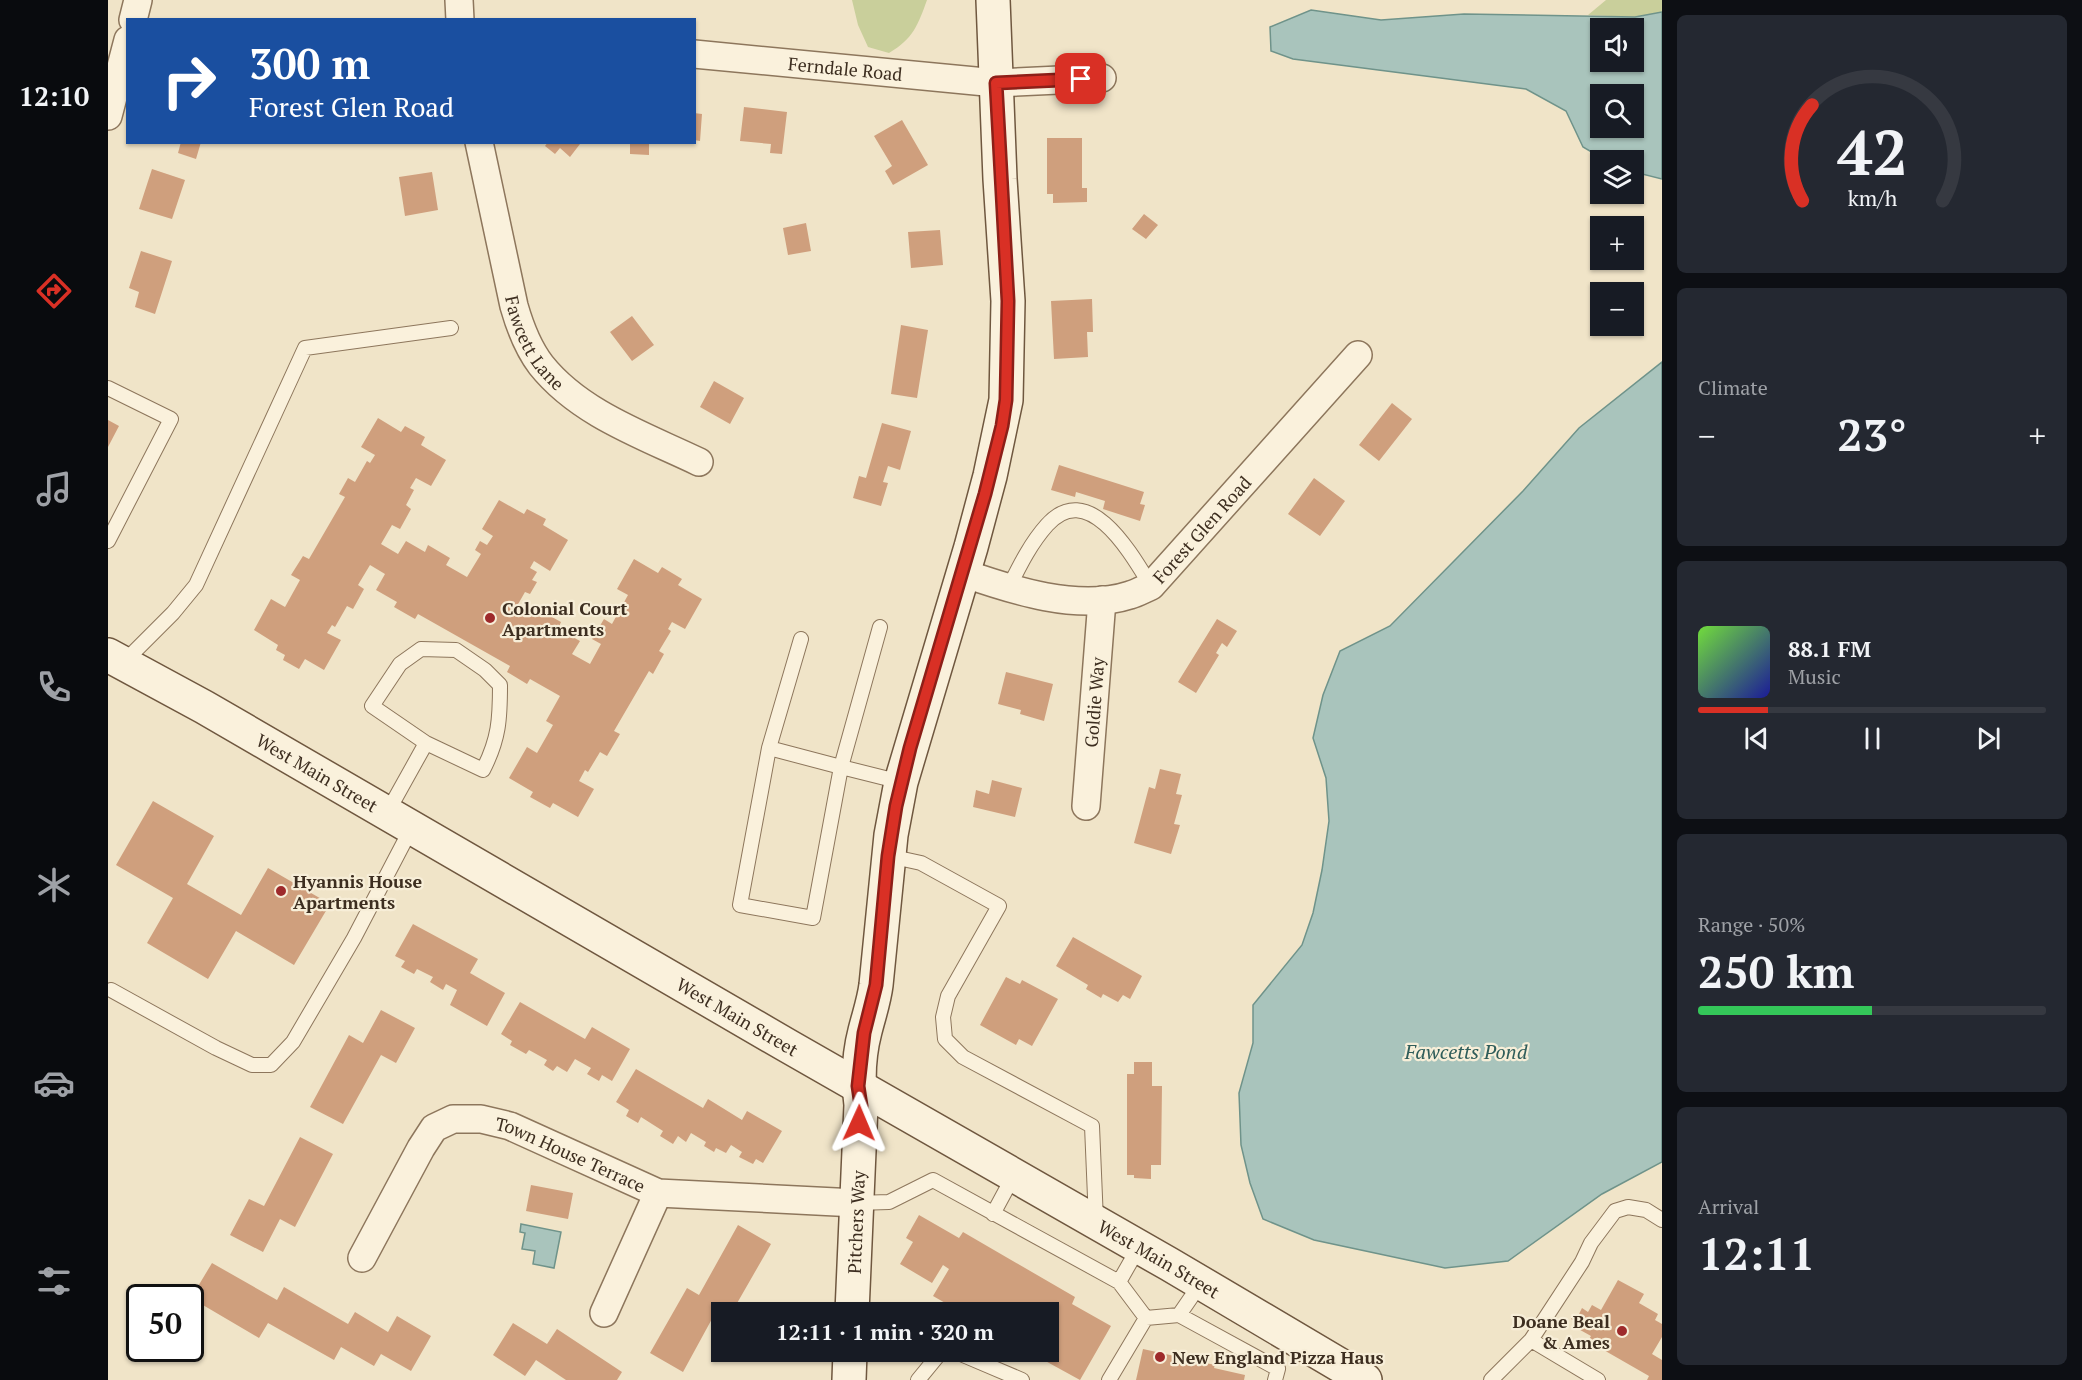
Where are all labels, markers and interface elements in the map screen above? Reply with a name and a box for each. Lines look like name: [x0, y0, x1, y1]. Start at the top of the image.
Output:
map controls: [1590, 18, 1644, 336]
button: sound: [1590, 18, 1644, 72]
text: 300 m: [249, 35, 370, 91]
icon: right: [150, 42, 228, 120]
street label: Ferndale Road: [787, 51, 904, 86]
pin: [1055, 53, 1106, 104]
icon: arrive: [1064, 62, 1097, 95]
text: 12:10: [19, 78, 89, 114]
button: search: [1590, 84, 1644, 138]
text: Forest Glen Road: [249, 89, 454, 125]
text: 42: [1837, 110, 1907, 193]
button: layers: [1590, 150, 1644, 204]
text: km/h: [1847, 184, 1897, 212]
button: +: [1590, 216, 1644, 270]
icon: directions: [33, 270, 75, 312]
button: −: [1590, 282, 1644, 336]
street label: Fawcett Lane: [500, 293, 570, 395]
text: Climate: [1698, 374, 1768, 401]
text: 23°: [1837, 404, 1907, 464]
text: −: [1698, 414, 1716, 457]
text: +: [2028, 414, 2046, 457]
icon: music: [33, 468, 75, 510]
street label: Forest Glen Road: [1147, 471, 1256, 588]
place label: Colonial Court Apartments: [502, 596, 627, 641]
marker: Colonial Court Apartments: [483, 611, 497, 625]
text: 88.1 FM: [1788, 634, 1871, 663]
street label: Goldie Way: [1079, 655, 1110, 748]
text: Music: [1788, 663, 1841, 690]
icon: phone: [33, 666, 75, 708]
icon: previous: [1740, 722, 1773, 755]
icon: pause: [1856, 722, 1889, 755]
icon: next: [1972, 722, 2005, 755]
street label: West Main Street: [252, 728, 383, 818]
icon: climate: [33, 864, 75, 906]
place label: Hyannis House Apartments: [293, 869, 422, 914]
marker: Hyannis House Apartments: [274, 884, 288, 898]
text: Range · 50%: [1698, 911, 1805, 938]
text: 250 km: [1698, 941, 1854, 1001]
street label: West Main Street: [672, 972, 803, 1062]
water label: Fawcetts Pond: [1404, 1038, 1528, 1065]
icon: car: [33, 1062, 75, 1104]
position arrow: [827, 1091, 891, 1155]
street label: Town House Terrace: [493, 1111, 649, 1198]
street label: Pitchers Way: [842, 1169, 870, 1274]
text: Arrival: [1698, 1193, 1759, 1220]
street label: West Main Street: [1094, 1214, 1224, 1304]
text: 12:11: [1698, 1223, 1815, 1283]
icon: filters: [33, 1260, 75, 1302]
speed limit sign: 50: [126, 1284, 204, 1362]
place label: Doane Beal & Ames: [1513, 1309, 1610, 1354]
text: 12:11 · 1 min · 320 m: [776, 1317, 994, 1346]
marker: Doane Beal & Ames: [1615, 1324, 1629, 1338]
place label: New England Pizza Haus: [1172, 1345, 1384, 1369]
marker: New England Pizza Haus: [1153, 1350, 1167, 1364]

